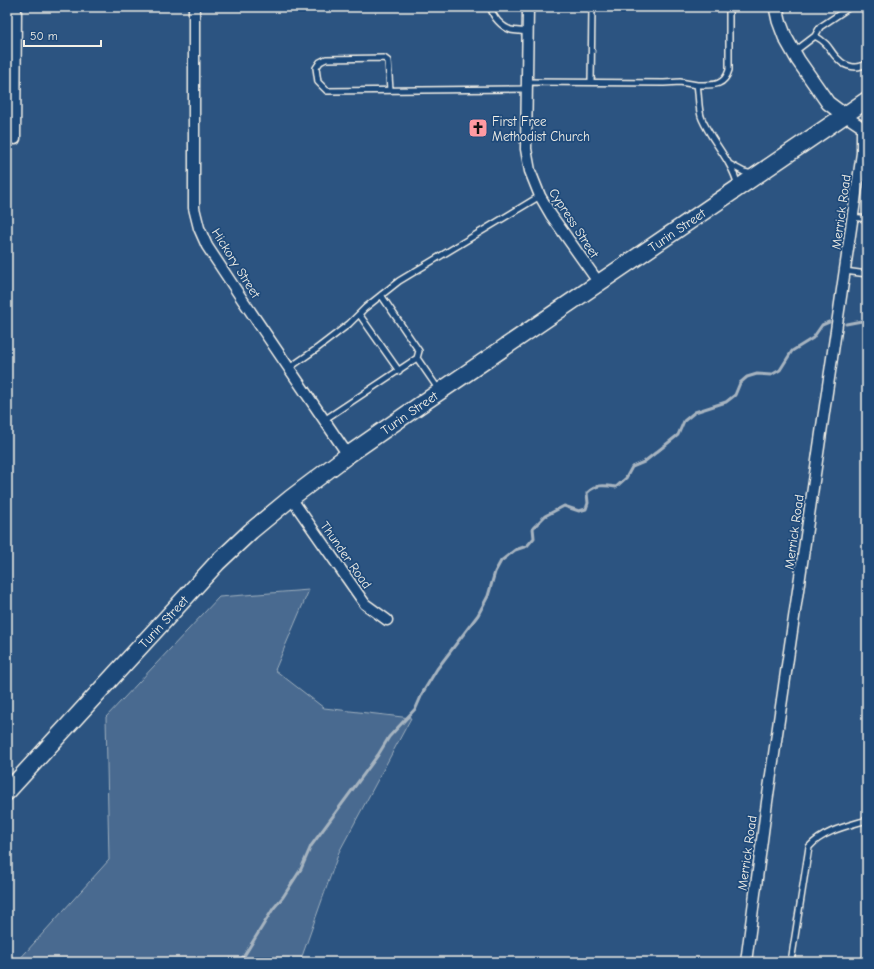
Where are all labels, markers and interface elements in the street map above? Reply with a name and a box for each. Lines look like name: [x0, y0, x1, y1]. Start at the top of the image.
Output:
scale bar: [24, 22, 101, 48]
text: 50 m: [30, 29, 58, 43]
place label: First Free Methodist Church: [492, 114, 590, 144]
church icon: First Free Methodist Church: [467, 117, 489, 139]
street label: Merrick Road: [828, 173, 854, 251]
street label: Cypress Street: [546, 185, 603, 262]
street label: Turin Street: [645, 204, 709, 255]
street label: Hickory Street: [209, 225, 264, 302]
street label: Turin Street: [378, 387, 441, 437]
street label: Merrick Road: [781, 493, 807, 571]
street label: Thunder Road: [317, 519, 375, 591]
street label: Turin Street: [135, 592, 192, 651]
street label: Merrick Road: [734, 814, 760, 892]

